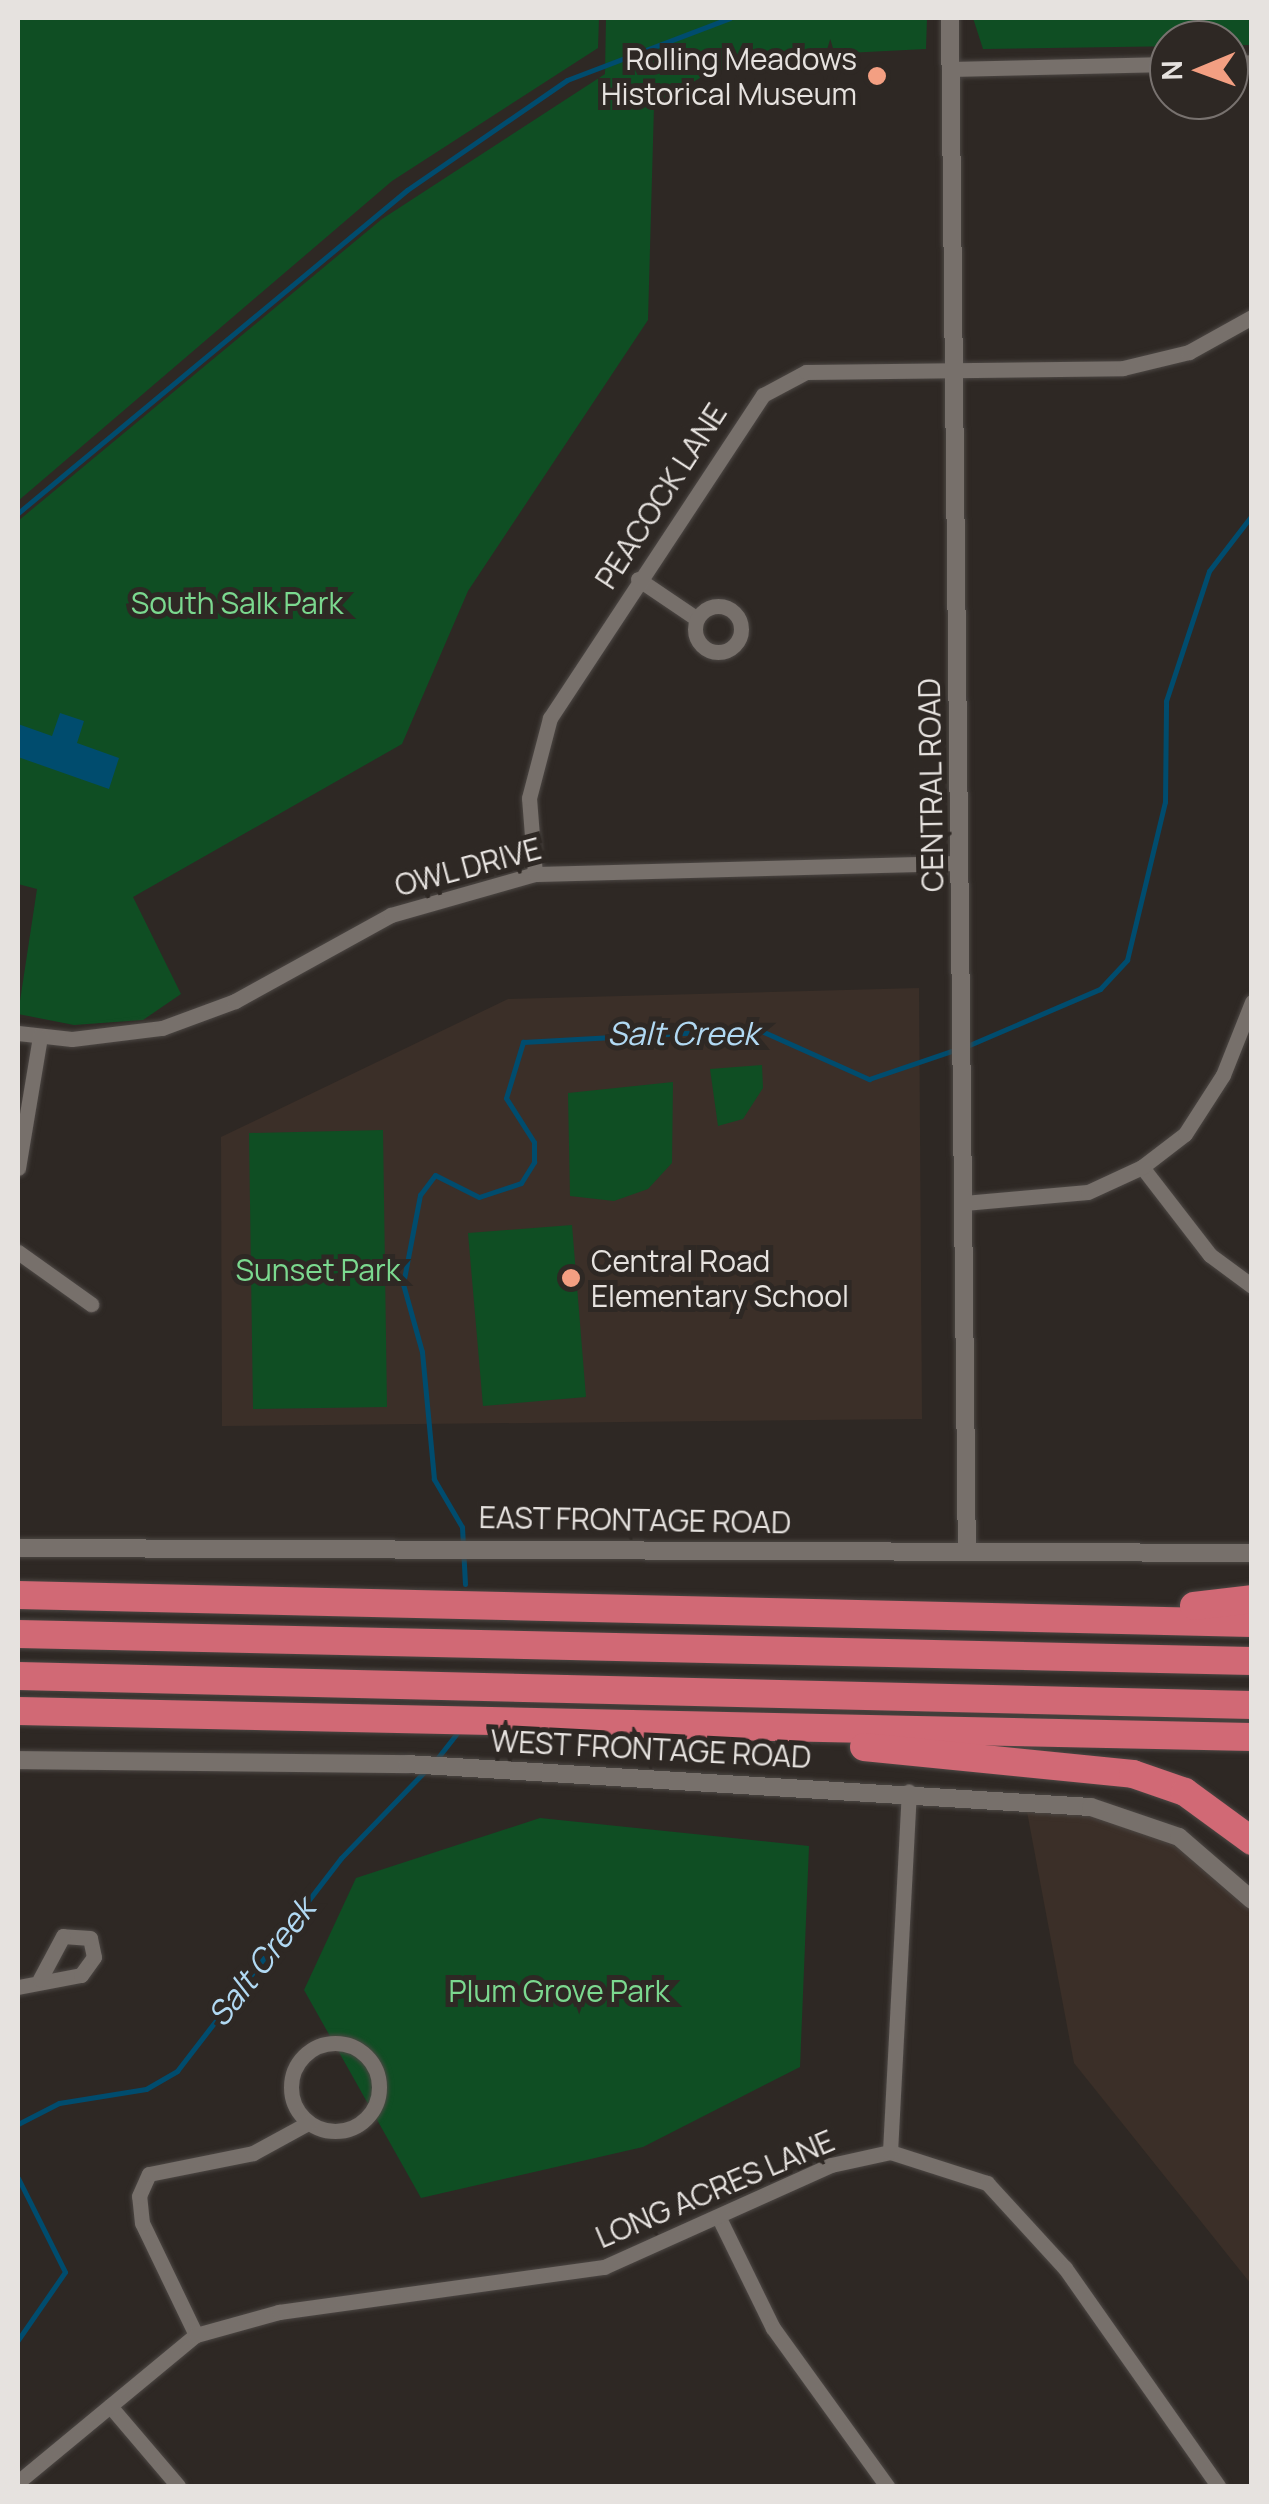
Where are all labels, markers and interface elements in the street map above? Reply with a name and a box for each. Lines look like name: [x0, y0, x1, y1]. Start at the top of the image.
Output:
north arrow: [1149, 20, 1249, 120]
place label: Rolling Meadows Historical Museum: [601, 41, 857, 112]
text: N: [1152, 60, 1190, 81]
marker: Rolling Meadows Historical Museum: [866, 65, 888, 87]
street label: PEACOCK LANE: [588, 396, 734, 596]
park label: South Salk Park: [131, 585, 343, 621]
street label: CENTRAL ROAD: [911, 677, 951, 893]
street label: OWL DRIVE: [390, 830, 546, 904]
water label: Salt Creek: [607, 1014, 759, 1052]
place label: Central Road Elementary School: [591, 1243, 849, 1314]
park label: Sunset Park: [235, 1252, 401, 1288]
marker: Central Road Elementary School: [560, 1267, 582, 1289]
street label: EAST FRONTAGE ROAD: [478, 1499, 792, 1541]
street label: WEST FRONTAGE ROAD: [489, 1723, 813, 1775]
water label: Salt Creek: [199, 1890, 323, 2034]
park label: Plum Grove Park: [448, 1973, 670, 2009]
street label: LONG ACRES LANE: [590, 2122, 840, 2256]

